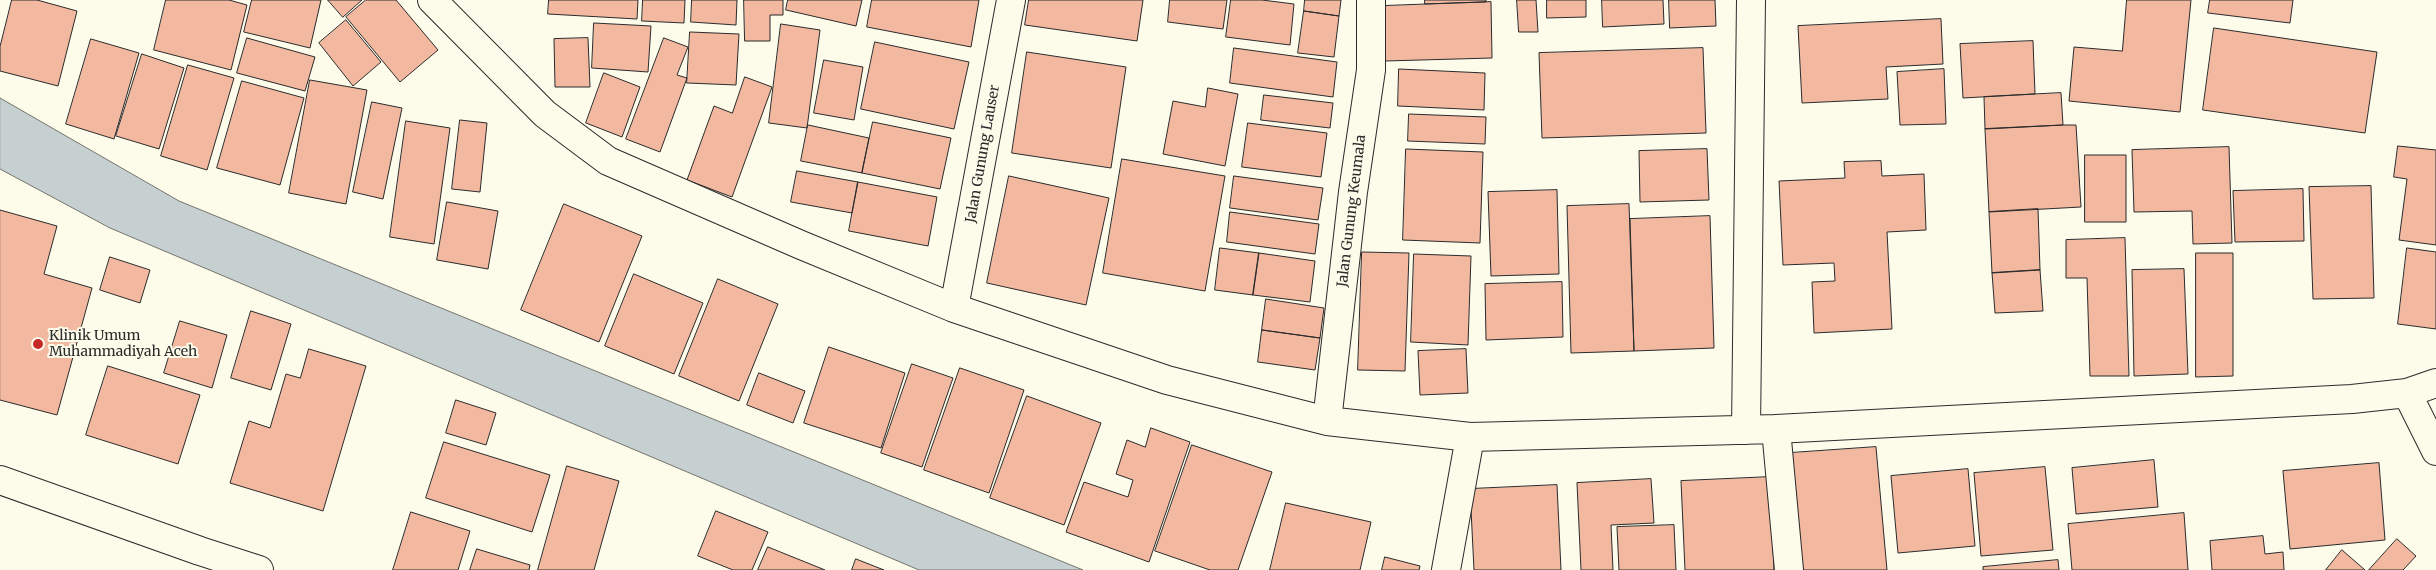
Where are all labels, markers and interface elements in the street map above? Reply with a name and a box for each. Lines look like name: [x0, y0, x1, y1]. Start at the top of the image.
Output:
street label: Jalan Gunung Lauser: [963, 84, 1003, 224]
street label: Jalan Gunung Keumala: [1334, 134, 1370, 288]
place label: Klinik Umum Muhammadiyah Aceh: [49, 328, 197, 361]
marker: Klinik Umum Muhammadiyah Aceh: [31, 337, 45, 351]

